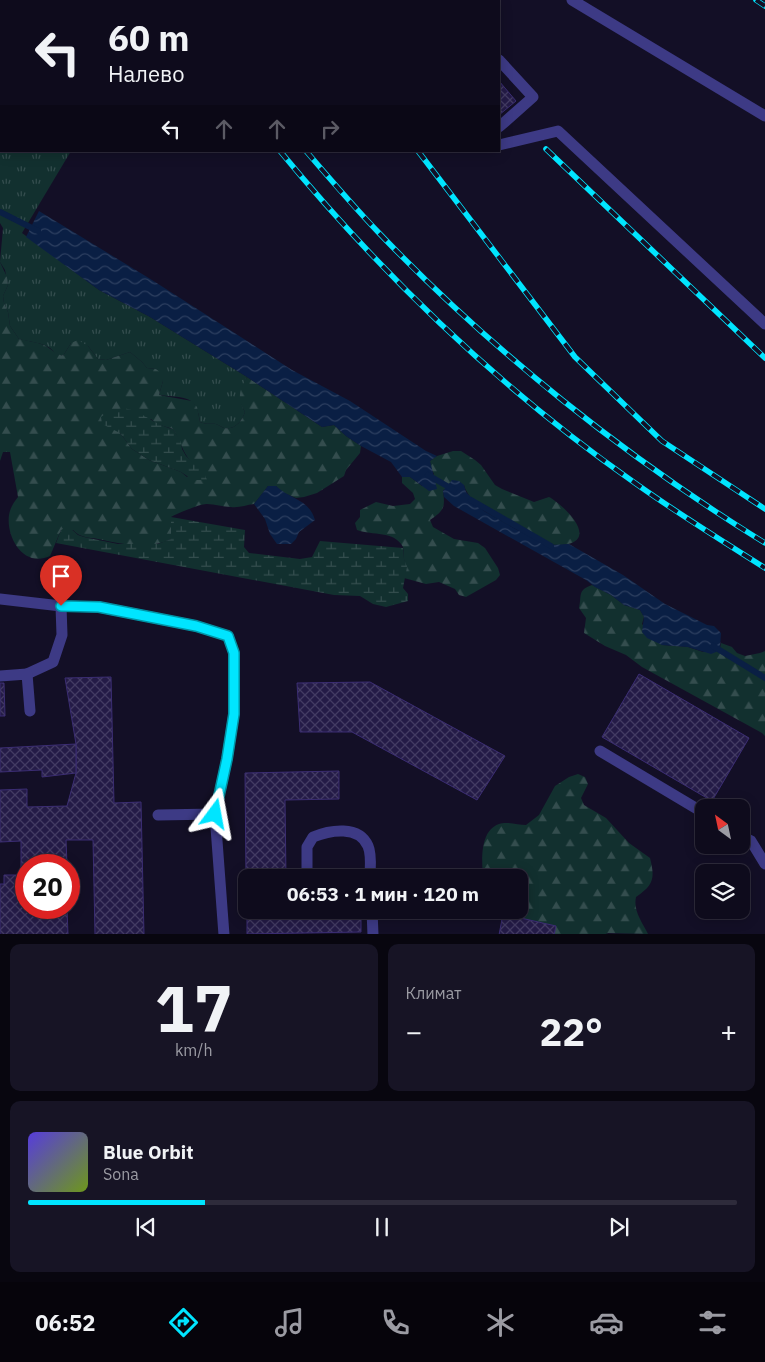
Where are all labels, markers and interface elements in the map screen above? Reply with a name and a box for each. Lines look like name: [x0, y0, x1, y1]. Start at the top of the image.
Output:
text: 60 m: [108, 15, 190, 61]
icon: left: [25, 20, 90, 85]
text: Налево: [108, 59, 185, 88]
icon: left: [157, 115, 185, 143]
icon: ahead: [210, 115, 238, 143]
icon: ahead: [263, 115, 291, 143]
icon: right: [316, 115, 344, 143]
pin: [40, 555, 82, 606]
icon: arrive: [47, 562, 75, 590]
position arrow: [188, 787, 240, 839]
north arrow: [695, 799, 750, 854]
map controls: [695, 799, 750, 919]
speed limit sign: 20: [15, 854, 80, 919]
button: layers: [695, 864, 750, 919]
text: 06:53 · 1 мин · 120 m: [287, 882, 479, 906]
text: 17: [155, 965, 233, 1050]
text: Климат: [406, 983, 462, 1003]
text: 22°: [540, 1007, 603, 1056]
text: −: [406, 1013, 422, 1050]
text: +: [720, 1013, 737, 1050]
text: km/h: [175, 1040, 213, 1060]
text: Blue Orbit: [103, 1140, 193, 1164]
text: Sona: [103, 1164, 139, 1184]
icon: previous: [132, 1213, 160, 1241]
icon: pause: [368, 1213, 396, 1241]
icon: next: [605, 1213, 633, 1241]
icon: directions: [166, 1305, 201, 1340]
icon: music: [272, 1305, 307, 1340]
icon: phone: [378, 1305, 413, 1340]
icon: climate: [483, 1305, 518, 1340]
icon: car: [589, 1305, 624, 1340]
icon: filters: [695, 1305, 730, 1340]
text: 06:52: [35, 1308, 95, 1337]

